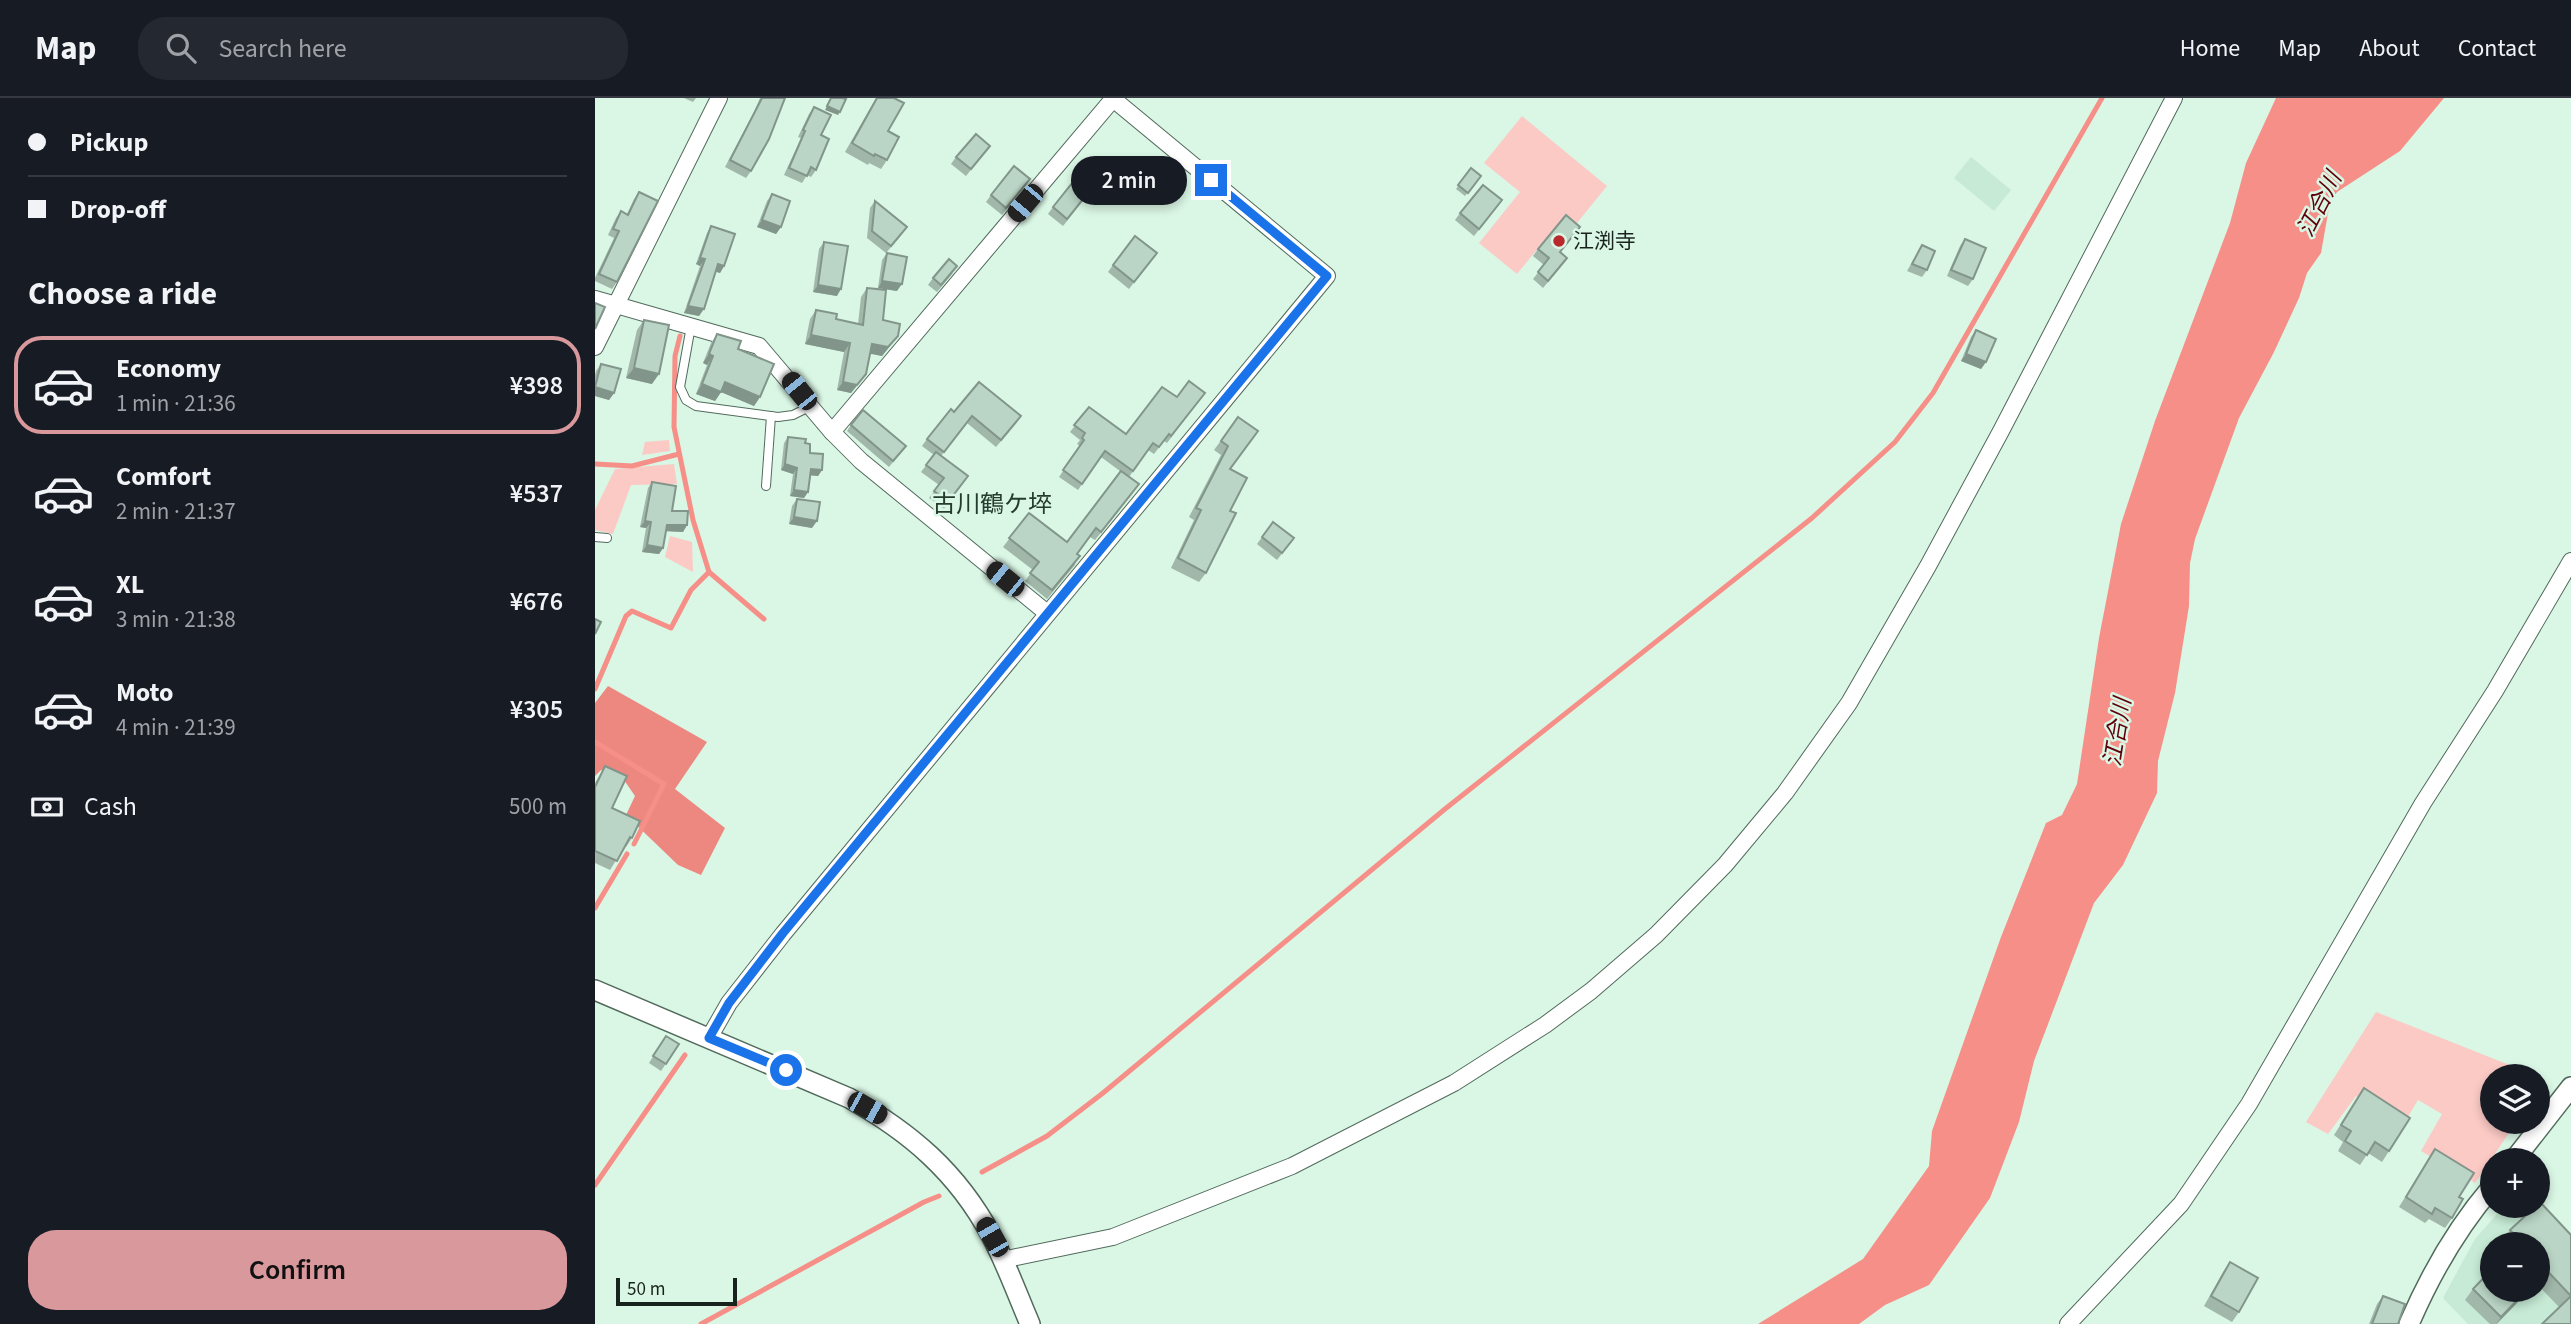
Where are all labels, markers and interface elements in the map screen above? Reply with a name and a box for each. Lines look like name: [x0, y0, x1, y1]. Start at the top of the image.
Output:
search box: [138, 17, 628, 80]
text: Map: [35, 25, 96, 72]
icon: search: [162, 29, 200, 67]
text: Search here: [218, 30, 347, 67]
text: Home: [2180, 31, 2240, 66]
text: Map: [2278, 31, 2321, 66]
text: About: [2359, 31, 2420, 66]
text: Contact: [2458, 31, 2536, 66]
text: Pickup: [70, 124, 148, 161]
callout: 2 min: [1071, 155, 1187, 204]
water label: 江合川: [2289, 163, 2351, 242]
text: 2 min: [1102, 164, 1156, 197]
route end: [1195, 164, 1227, 196]
car: [1004, 180, 1047, 226]
text: Drop-off: [70, 191, 166, 228]
place label: 江渕寺: [1573, 226, 1636, 256]
marker: 江渕寺: [1551, 233, 1567, 249]
text: Choose a ride: [28, 271, 217, 317]
text: Economy: [116, 350, 221, 387]
icon: car: [32, 354, 95, 417]
text: ¥398: [510, 367, 563, 404]
car: [778, 368, 821, 414]
text: 1 min · 21:36: [116, 387, 236, 420]
text: Comfort: [116, 458, 211, 495]
icon: car: [32, 462, 95, 525]
text: ¥537: [510, 475, 563, 512]
district label: 古川鶴ケ埣: [932, 487, 1052, 522]
text: 2 min · 21:37: [116, 495, 236, 528]
car: [983, 558, 1028, 600]
text: XL: [116, 566, 144, 603]
icon: car: [32, 570, 95, 633]
text: ¥676: [510, 583, 563, 620]
text: 3 min · 21:38: [116, 603, 236, 636]
text: Moto: [116, 674, 173, 711]
icon: car: [32, 678, 95, 741]
text: ¥305: [510, 691, 563, 728]
water label: 江合川: [2096, 692, 2140, 769]
text: 4 min · 21:39: [116, 711, 236, 744]
icon: cash: [28, 788, 66, 826]
text: Cash: [84, 788, 137, 825]
text: 500 m: [509, 790, 567, 823]
route start: [770, 1054, 802, 1086]
map controls: [2480, 1064, 2550, 1302]
button: layers: [2480, 1064, 2550, 1134]
car: [844, 1089, 891, 1127]
button: +: [2480, 1148, 2550, 1218]
car: [973, 1214, 1012, 1260]
button: Confirm: [28, 1230, 567, 1310]
button: −: [2480, 1232, 2550, 1302]
scale bar: [616, 1275, 737, 1307]
text: 50 m: [627, 1276, 665, 1303]

